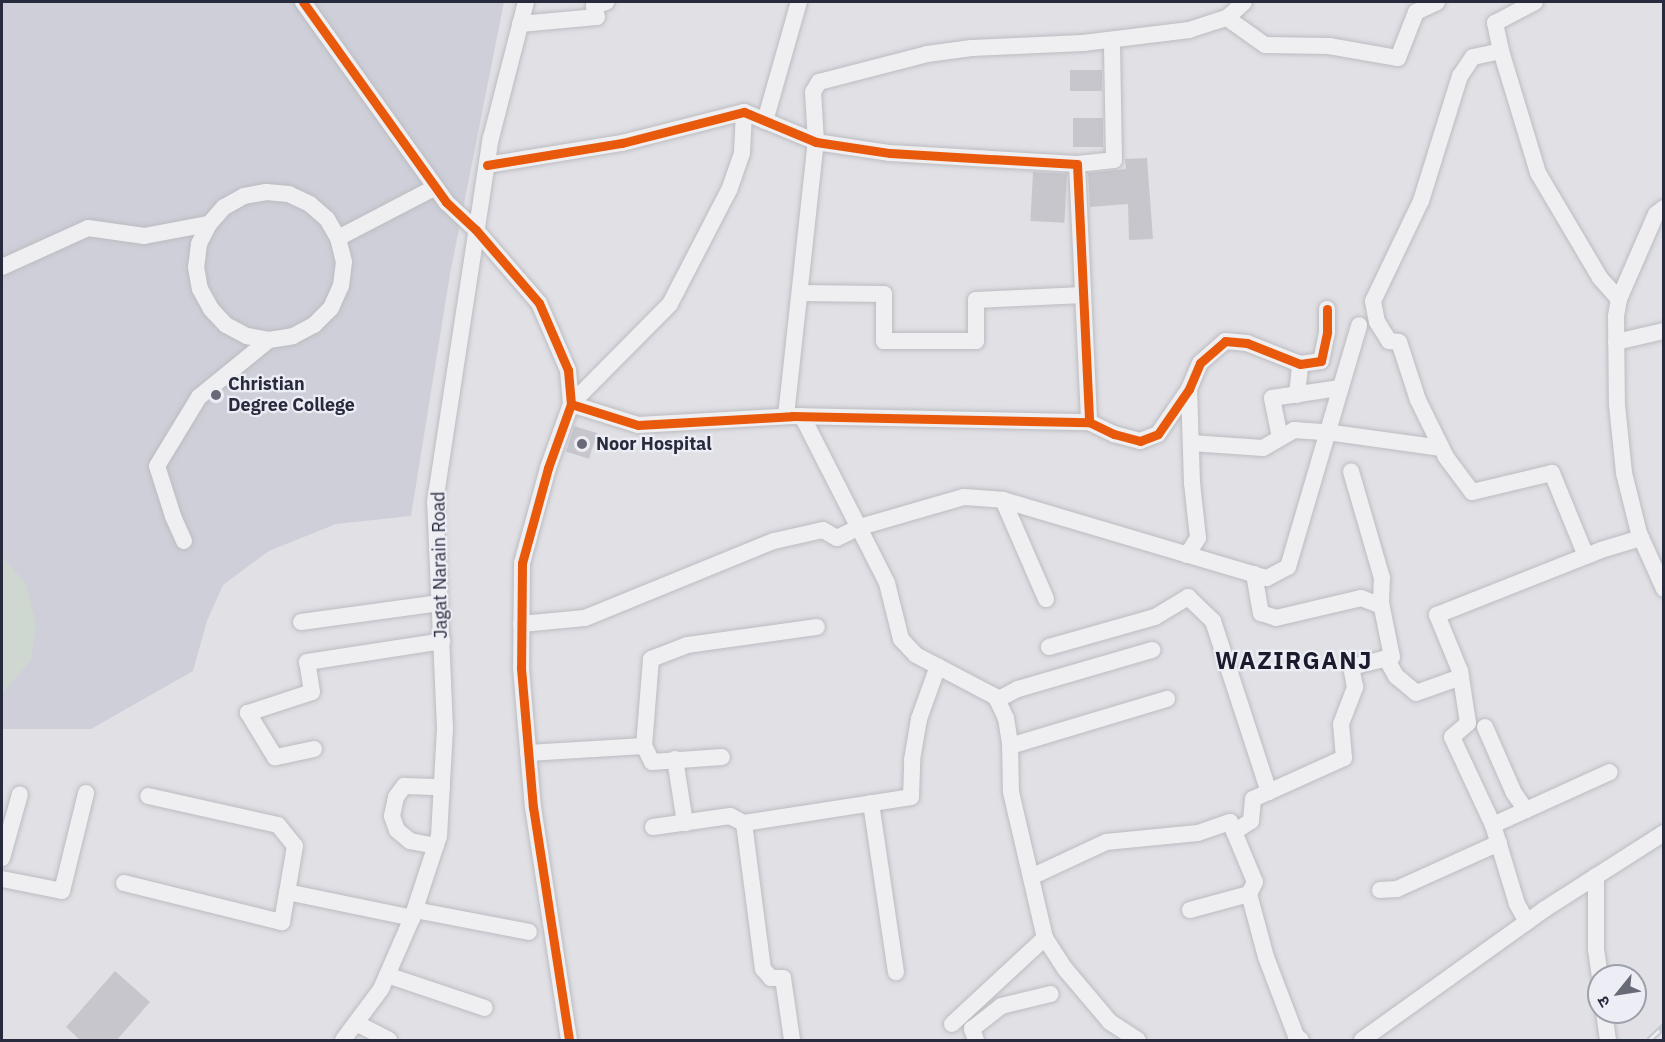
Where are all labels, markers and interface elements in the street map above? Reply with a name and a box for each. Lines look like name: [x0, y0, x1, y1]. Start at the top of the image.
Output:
place label: Christian Degree College: [228, 374, 355, 416]
marker: Christian Degree College: [209, 388, 223, 402]
place label: Noor Hospital: [596, 433, 712, 455]
marker: Noor Hospital: [573, 435, 591, 453]
street label: Jagat Narain Road: [428, 491, 452, 639]
district label: WAZIRGANJ: [1215, 647, 1373, 675]
north arrow: [1587, 964, 1647, 1024]
text: उ: [1592, 993, 1614, 1011]

